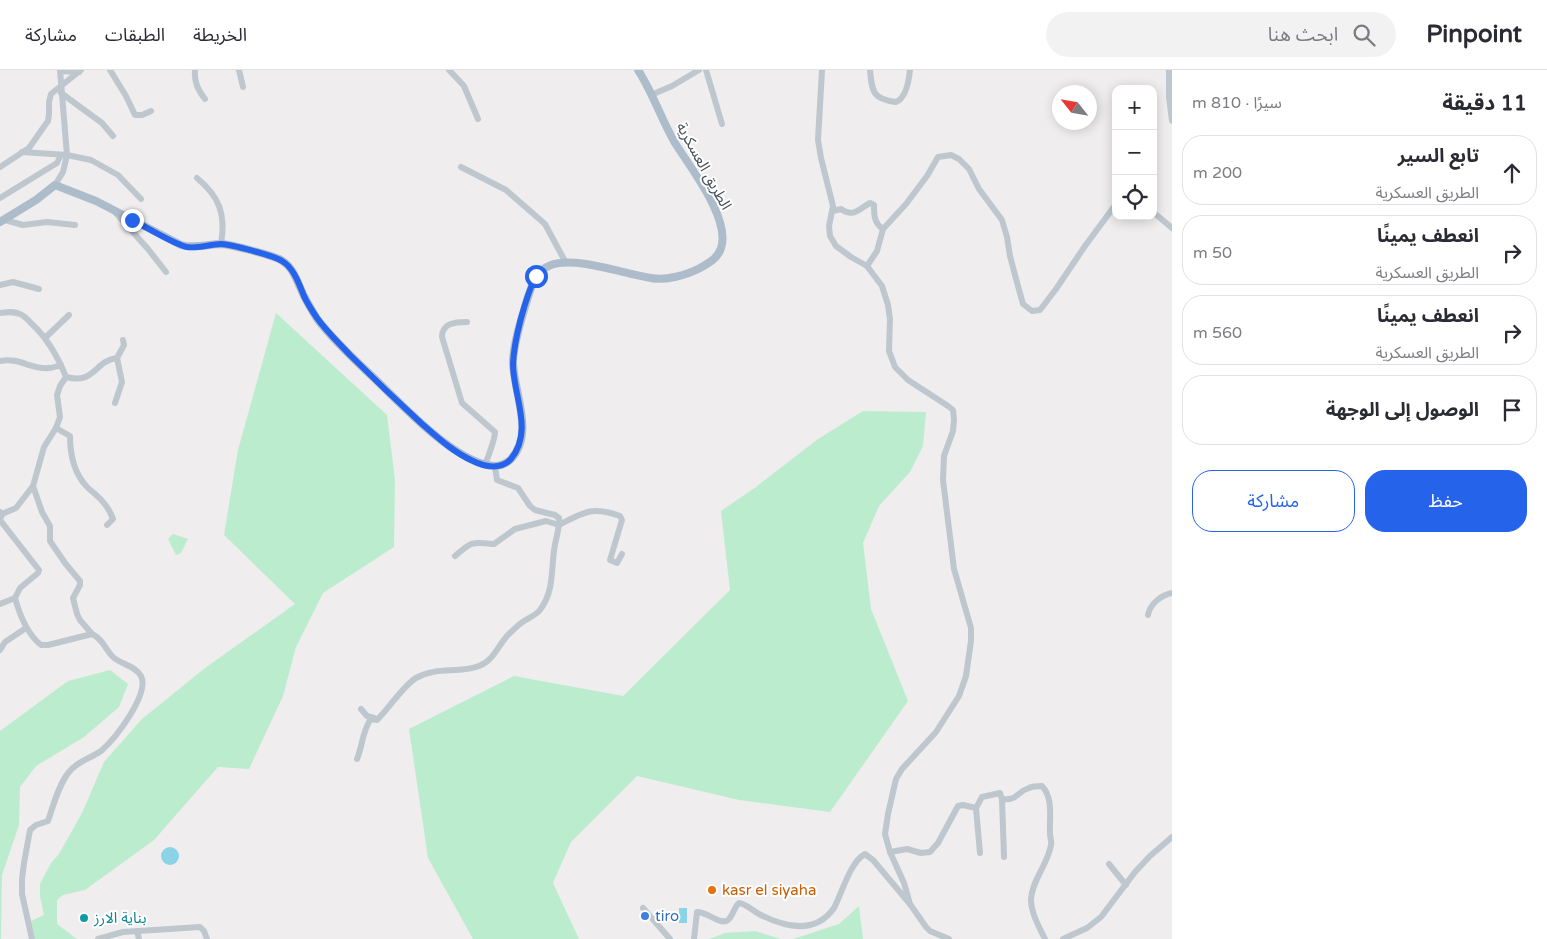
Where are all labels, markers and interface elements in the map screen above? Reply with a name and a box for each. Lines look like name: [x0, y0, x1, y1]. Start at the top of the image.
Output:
search box: [1046, 12, 1396, 57]
text: Pinpoint: [1426, 20, 1522, 49]
icon: search: [1350, 21, 1378, 49]
text: مشاركة: [25, 24, 77, 46]
text: الطبقات: [105, 24, 165, 46]
text: الخريطة: [193, 24, 247, 46]
text: ابحث هنا: [1268, 24, 1338, 46]
north arrow: [1052, 85, 1097, 130]
map controls: [1112, 85, 1157, 220]
button: +: [1112, 85, 1157, 130]
text: 11 دقيقة: [1442, 91, 1527, 116]
text: سيرًا · 810 m: [1192, 93, 1282, 113]
street label: الطريق العسكرية: [672, 119, 735, 213]
button: −: [1112, 130, 1157, 175]
text: تابع السير: [1398, 145, 1479, 167]
icon: ahead: [1498, 159, 1526, 187]
text: 200 m: [1193, 163, 1242, 183]
button: locate: [1112, 175, 1157, 220]
text: الطريق العسكرية: [1375, 183, 1479, 203]
route end: [121, 209, 144, 232]
text: انعطف يمينًا: [1377, 225, 1479, 247]
icon: right: [1498, 239, 1526, 267]
text: 50 m: [1193, 243, 1232, 263]
text: الطريق العسكرية: [1375, 263, 1479, 283]
route start: [525, 265, 548, 288]
text: انعطف يمينًا: [1377, 305, 1479, 327]
icon: right: [1498, 319, 1526, 347]
text: 560 m: [1193, 323, 1242, 343]
text: الطريق العسكرية: [1375, 343, 1479, 363]
icon: arrive: [1498, 396, 1526, 424]
text: الوصول إلى الوجهة: [1326, 399, 1479, 421]
button: مشاركة: [1192, 470, 1355, 532]
button: حفظ: [1365, 470, 1527, 532]
place label: kasr el siyaha: [722, 881, 816, 899]
marker: kasr el siyaha: [706, 884, 718, 896]
place label: tiro: [655, 907, 679, 925]
place label: بناية الارز: [93, 909, 147, 927]
marker: tiro: [639, 910, 651, 922]
marker: بناية الارز: [78, 912, 90, 924]

